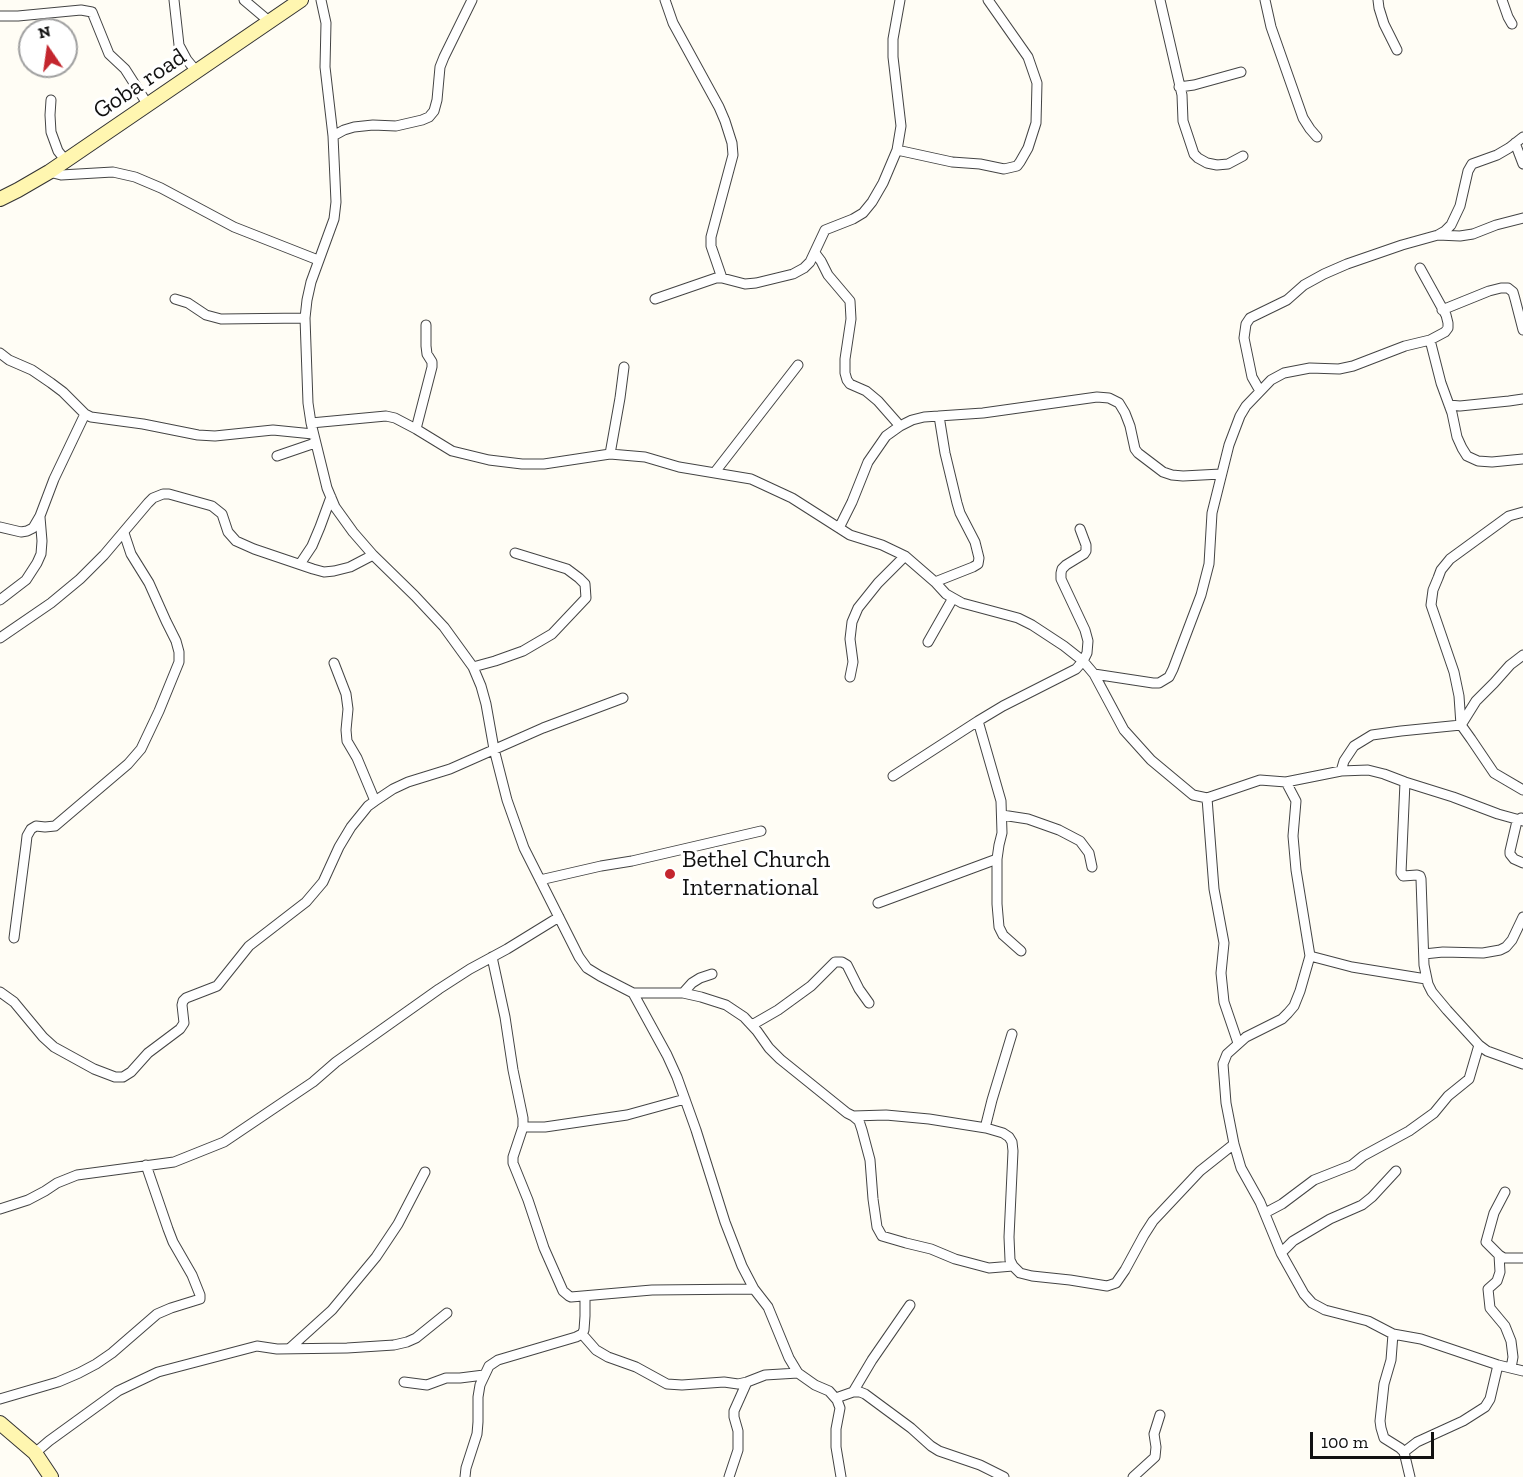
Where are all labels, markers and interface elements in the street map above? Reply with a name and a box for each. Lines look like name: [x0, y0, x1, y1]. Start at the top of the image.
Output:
north arrow: [18, 18, 78, 78]
text: N: [36, 21, 52, 43]
street label: Goba road: [88, 42, 192, 126]
place label: Bethel Church International: [682, 846, 830, 902]
marker: Bethel Church International: [663, 867, 677, 881]
scale bar: [1313, 1420, 1438, 1458]
text: 100 m: [1321, 1431, 1368, 1453]

